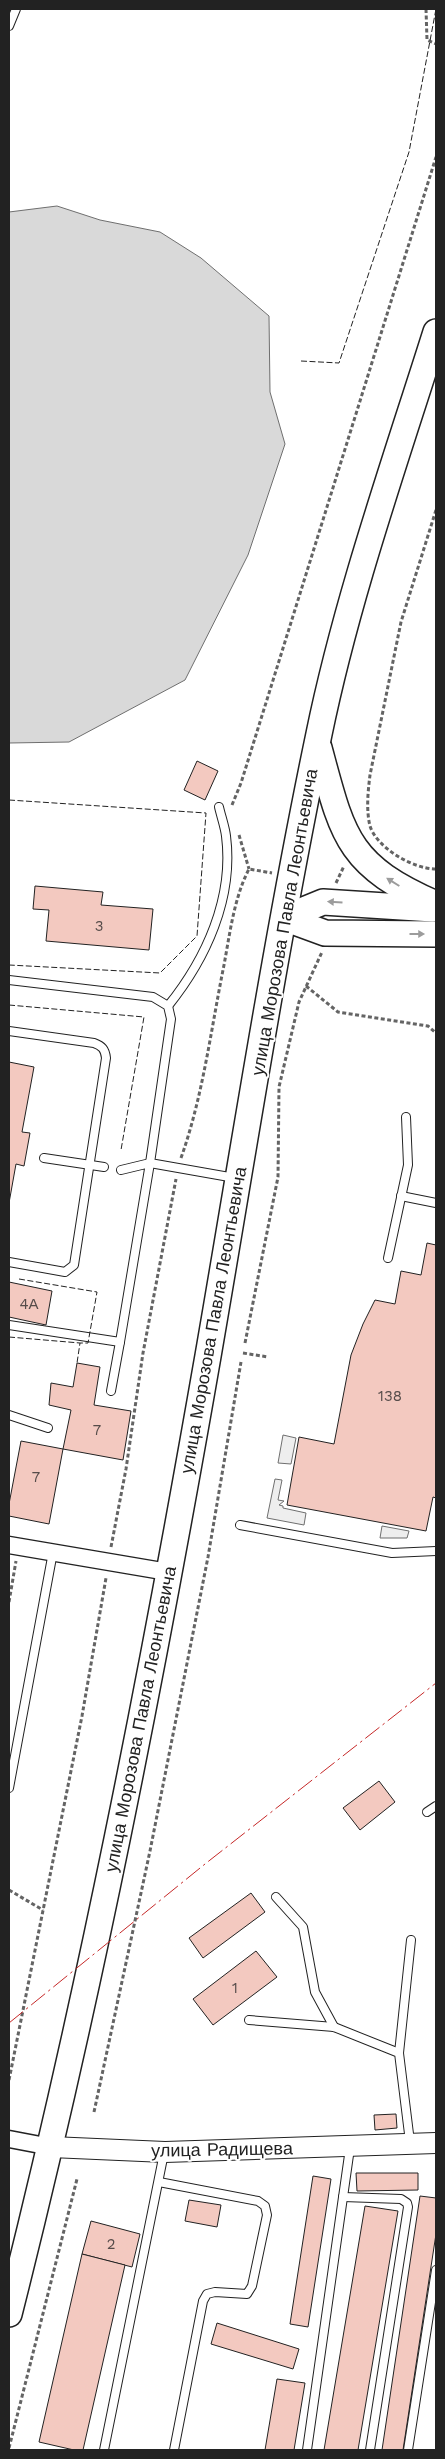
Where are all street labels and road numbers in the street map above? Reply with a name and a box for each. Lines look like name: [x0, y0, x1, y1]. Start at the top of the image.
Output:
street label: улица Морозова Павла Леонтьевича: [247, 766, 322, 1077]
street label: улица Морозова Павла Леонтьевича: [176, 1164, 251, 1475]
street label: улица Морозова Павла Леонтьевича: [100, 1563, 180, 1874]
street label: улица Радищева: [151, 2137, 294, 2161]

